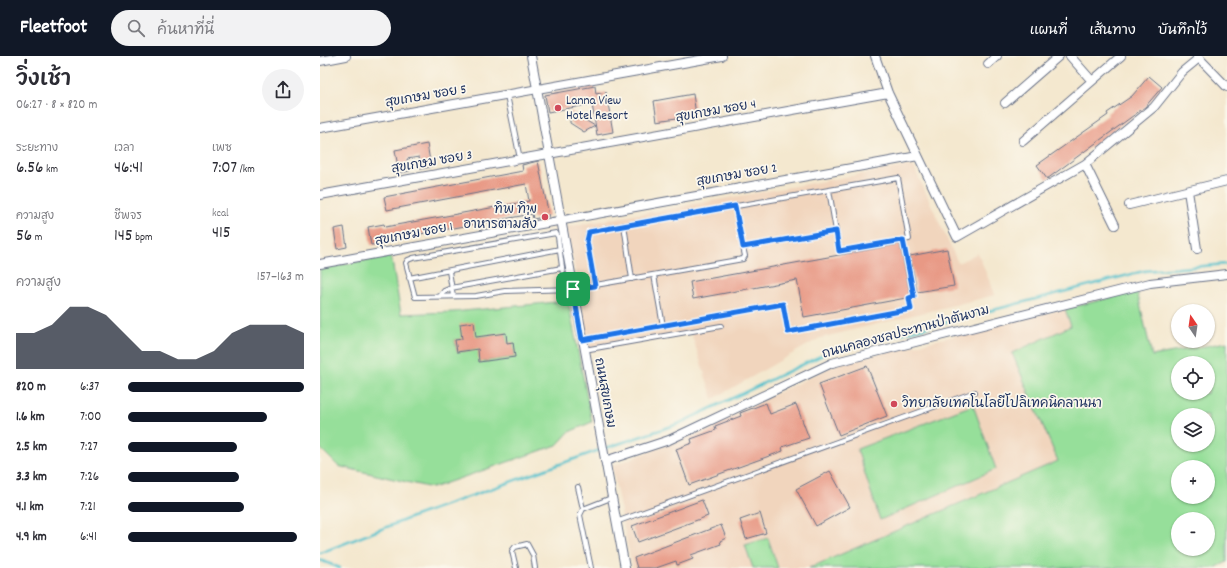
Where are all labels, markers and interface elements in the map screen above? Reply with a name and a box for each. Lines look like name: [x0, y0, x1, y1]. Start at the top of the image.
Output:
search box: [111, 10, 391, 46]
text: Fleetfoot: [20, 15, 87, 42]
icon: search: [125, 17, 147, 39]
text: ค้นหาที่นี่: [157, 20, 214, 42]
text: แผนที่: [1030, 21, 1067, 41]
text: เส้นทาง: [1089, 21, 1136, 41]
text: บันทึกไว้: [1158, 21, 1207, 41]
text: วิ่งเช้า: [16, 65, 71, 96]
button: share: [262, 69, 304, 111]
street label: สุขเกษม ซอย 5: [384, 81, 468, 113]
place label: Lanna View Hotel Resort: [566, 92, 628, 126]
text: 06:27 · 8 × 820 m: [16, 96, 97, 115]
street label: สุขเกษม ซอย 4: [674, 96, 758, 128]
marker: Lanna View Hotel Resort: [553, 103, 563, 113]
text: ระยะทาง: [16, 141, 58, 157]
text: เวลา: [114, 141, 134, 157]
text: เพซ: [212, 141, 232, 157]
street label: สุขเกษม ซอย 3: [390, 147, 474, 179]
text: 6.56: [16, 157, 43, 181]
text: 46:41: [114, 157, 143, 181]
text: 7:07: [212, 157, 237, 181]
street label: สุขเกษม ซอย 2: [695, 160, 779, 192]
text: km: [43, 162, 58, 178]
text: /km: [237, 162, 255, 178]
place label: ทิพ ทิพ อาหารตามสั่ง: [463, 201, 537, 235]
text: kcal: [212, 206, 229, 222]
text: ความสูง: [16, 209, 54, 225]
text: ชีพจร: [114, 209, 142, 225]
marker: ทิพ ทิพ อาหารตามสั่ง: [540, 212, 550, 222]
street label: สุขเกษม ซอย 1: [373, 218, 455, 252]
text: 415: [212, 222, 231, 246]
text: 56: [16, 225, 32, 249]
text: 145: [114, 225, 133, 249]
text: m: [32, 230, 42, 246]
text: bpm: [133, 230, 153, 246]
text: 157–163 m: [257, 268, 304, 287]
pin: [556, 272, 590, 306]
text: ความสูง: [16, 274, 61, 293]
icon: arrive: [562, 278, 584, 300]
street label: ถนนคลองชลประทานป่าตันงาม: [820, 301, 992, 365]
north arrow: [1171, 304, 1215, 348]
map controls: [1171, 304, 1215, 556]
street label: ถนนสุขเกษม: [588, 356, 620, 430]
button: locate: [1171, 356, 1215, 400]
text: 820 m: [16, 378, 46, 397]
text: 6:37: [80, 378, 99, 397]
place label: วิทยาลัยเทคโนโลยีโปลิเทคนิคลานนา: [902, 393, 1102, 414]
marker: วิทยาลัยเทคโนโลยีโปลิเทคนิคลานนา: [889, 399, 899, 409]
text: 1.6 km: [16, 408, 45, 427]
text: 7:00: [80, 408, 101, 427]
button: layers: [1171, 408, 1215, 452]
text: 2.5 km: [16, 438, 47, 457]
text: 7:27: [80, 438, 98, 457]
button: +: [1171, 460, 1215, 504]
text: 3.3 km: [16, 468, 47, 487]
text: 7:26: [80, 468, 99, 487]
text: 4.1 km: [16, 498, 44, 517]
text: 7:21: [80, 498, 96, 517]
button: −: [1171, 512, 1215, 556]
text: 4.9 km: [16, 528, 47, 547]
text: 6:41: [80, 528, 97, 547]

